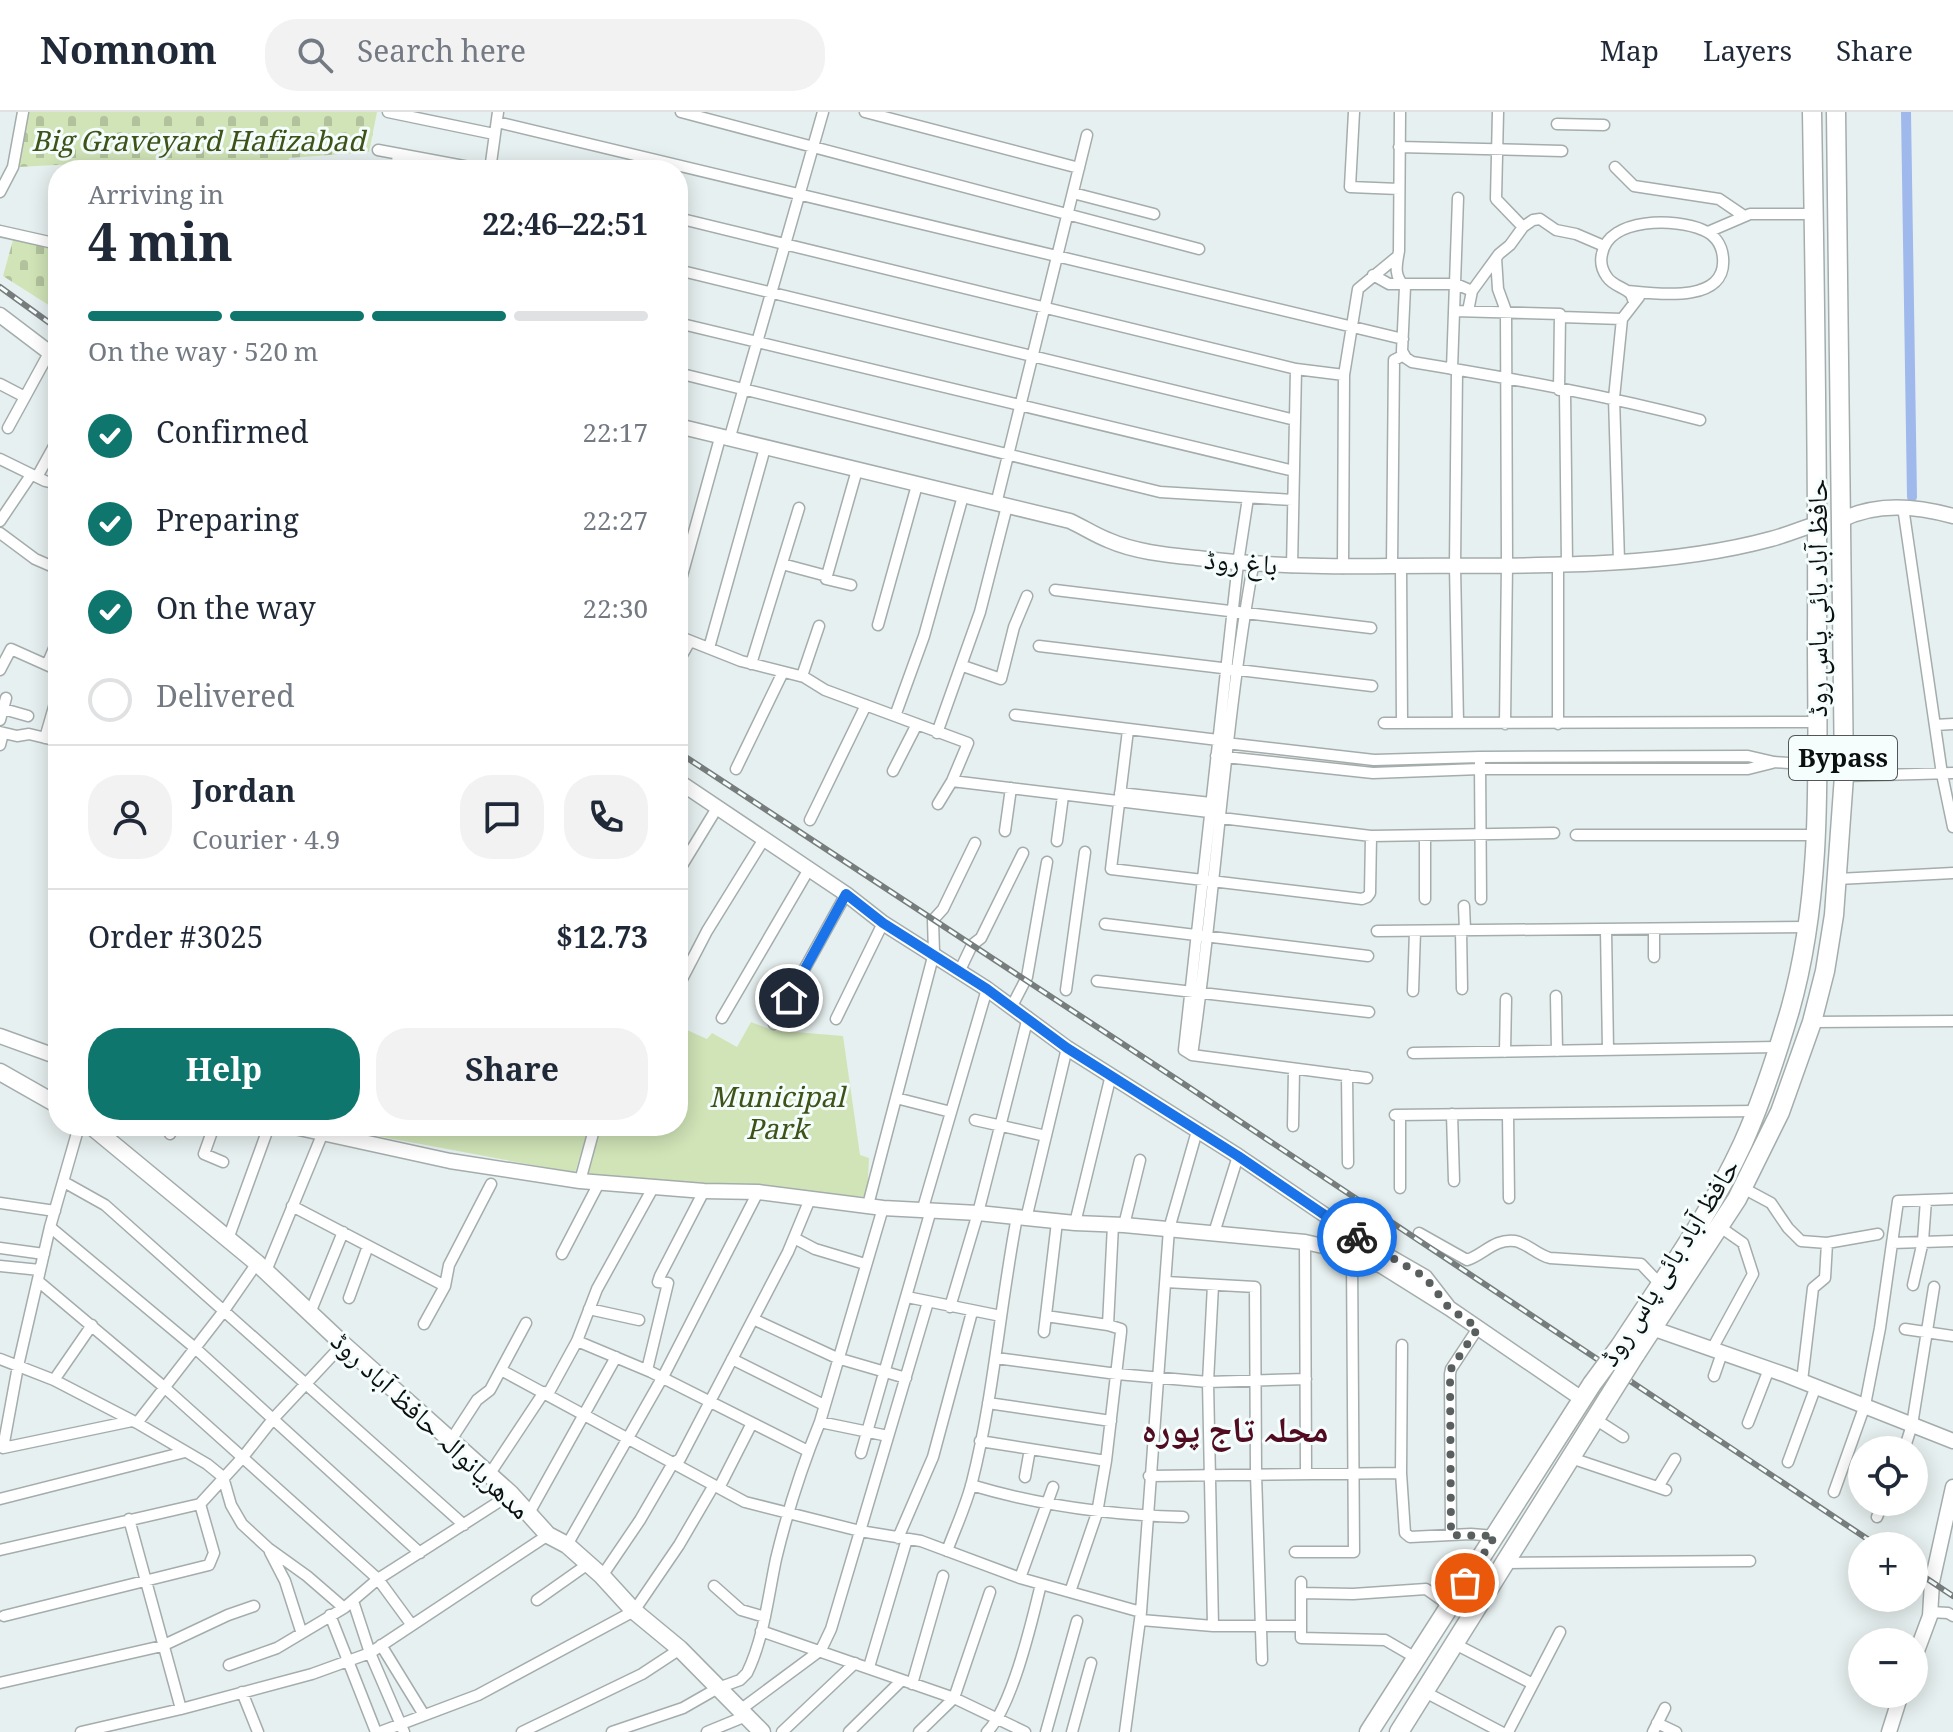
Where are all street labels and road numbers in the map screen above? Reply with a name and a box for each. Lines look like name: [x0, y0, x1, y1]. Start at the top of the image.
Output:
street label: حافظ آباد بائی پاس روڈ: [1797, 479, 1845, 717]
street label: باغ روڈ: [1202, 539, 1279, 593]
road number: Bypass: [1789, 736, 1897, 780]
street label: حافظ آباد بائی پاس روڈ: [1589, 1150, 1756, 1378]
street label: مدھریانوالہ حافظ آباد روڈ: [317, 1322, 540, 1534]

